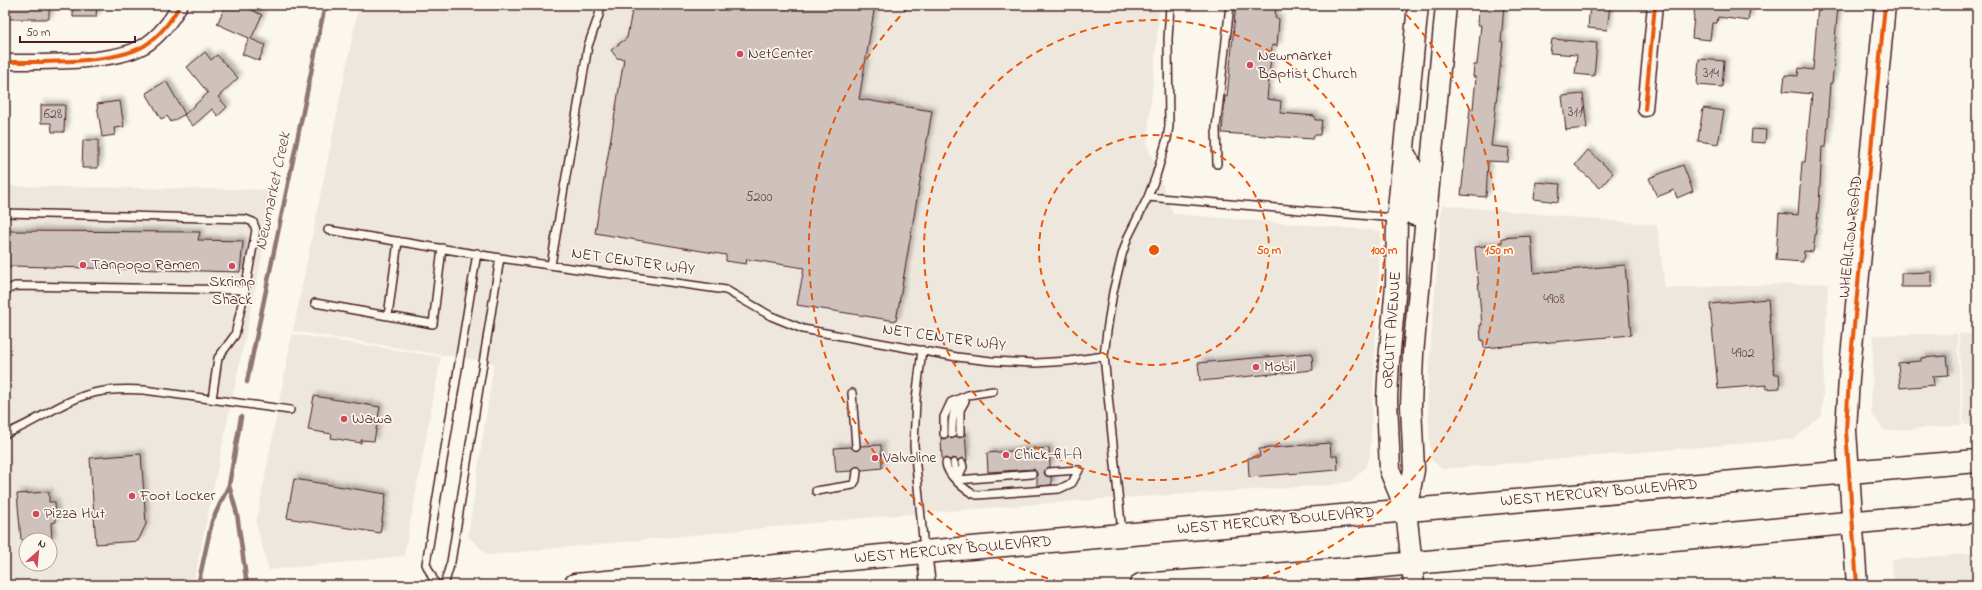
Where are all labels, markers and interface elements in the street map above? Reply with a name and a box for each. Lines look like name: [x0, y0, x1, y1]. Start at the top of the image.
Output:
scale bar: [20, 18, 135, 44]
text: 50 m: [26, 24, 50, 42]
place label: NetCenter: [748, 42, 813, 66]
place label: Newmarket Baptist Church: [1257, 44, 1357, 86]
marker: NetCenter: [735, 49, 745, 59]
marker: Newmarket Baptist Church: [1245, 60, 1255, 70]
house number: 314: [1703, 63, 1719, 84]
house number: 311: [1568, 102, 1583, 123]
house number: 628: [44, 104, 62, 125]
water label: Newmarket Creek: [248, 128, 298, 252]
street label: WHEALTON ROAD: [1833, 175, 1869, 299]
house number: 5200: [745, 187, 773, 208]
street label: NET CENTER WAY: [570, 241, 697, 283]
text: 50 m: [1257, 242, 1282, 260]
text: 100 m: [1371, 242, 1398, 260]
text: 150 m: [1485, 242, 1514, 260]
centre of rings: [1147, 243, 1161, 257]
place label: Tanpopo Ramen: [91, 253, 200, 277]
marker: Tanpopo Ramen: [78, 260, 88, 270]
marker: Skrimp Shack: [227, 261, 237, 271]
place label: Skrimp Shack: [209, 270, 255, 312]
street label: ORCUTT AVENUE: [1376, 271, 1408, 389]
house number: 4908: [1543, 289, 1565, 310]
street label: NET CENTER WAY: [881, 317, 1008, 359]
house number: 4902: [1732, 343, 1755, 364]
place label: Mobil: [1264, 355, 1296, 379]
marker: Mobil: [1251, 362, 1261, 372]
place label: Wawa: [352, 407, 392, 431]
marker: Wawa: [339, 414, 349, 424]
place label: Chick-fil-A: [1014, 443, 1082, 467]
place label: Valvoline: [882, 446, 937, 470]
marker: Chick-fil-A: [1001, 450, 1011, 460]
marker: Valvoline: [870, 453, 880, 463]
street label: WEST MERCURY BOULEVARD: [1499, 472, 1699, 514]
place label: Foot Locker: [139, 484, 215, 508]
marker: Foot Locker: [127, 491, 137, 501]
street label: WEST MERCURY BOULEVARD: [1176, 500, 1376, 542]
place label: Pizza Hut: [44, 502, 106, 526]
marker: Pizza Hut: [31, 509, 41, 519]
street label: WEST MERCURY BOULEVARD: [853, 529, 1053, 571]
north arrow: [18, 532, 58, 572]
text: N: [35, 535, 49, 553]

